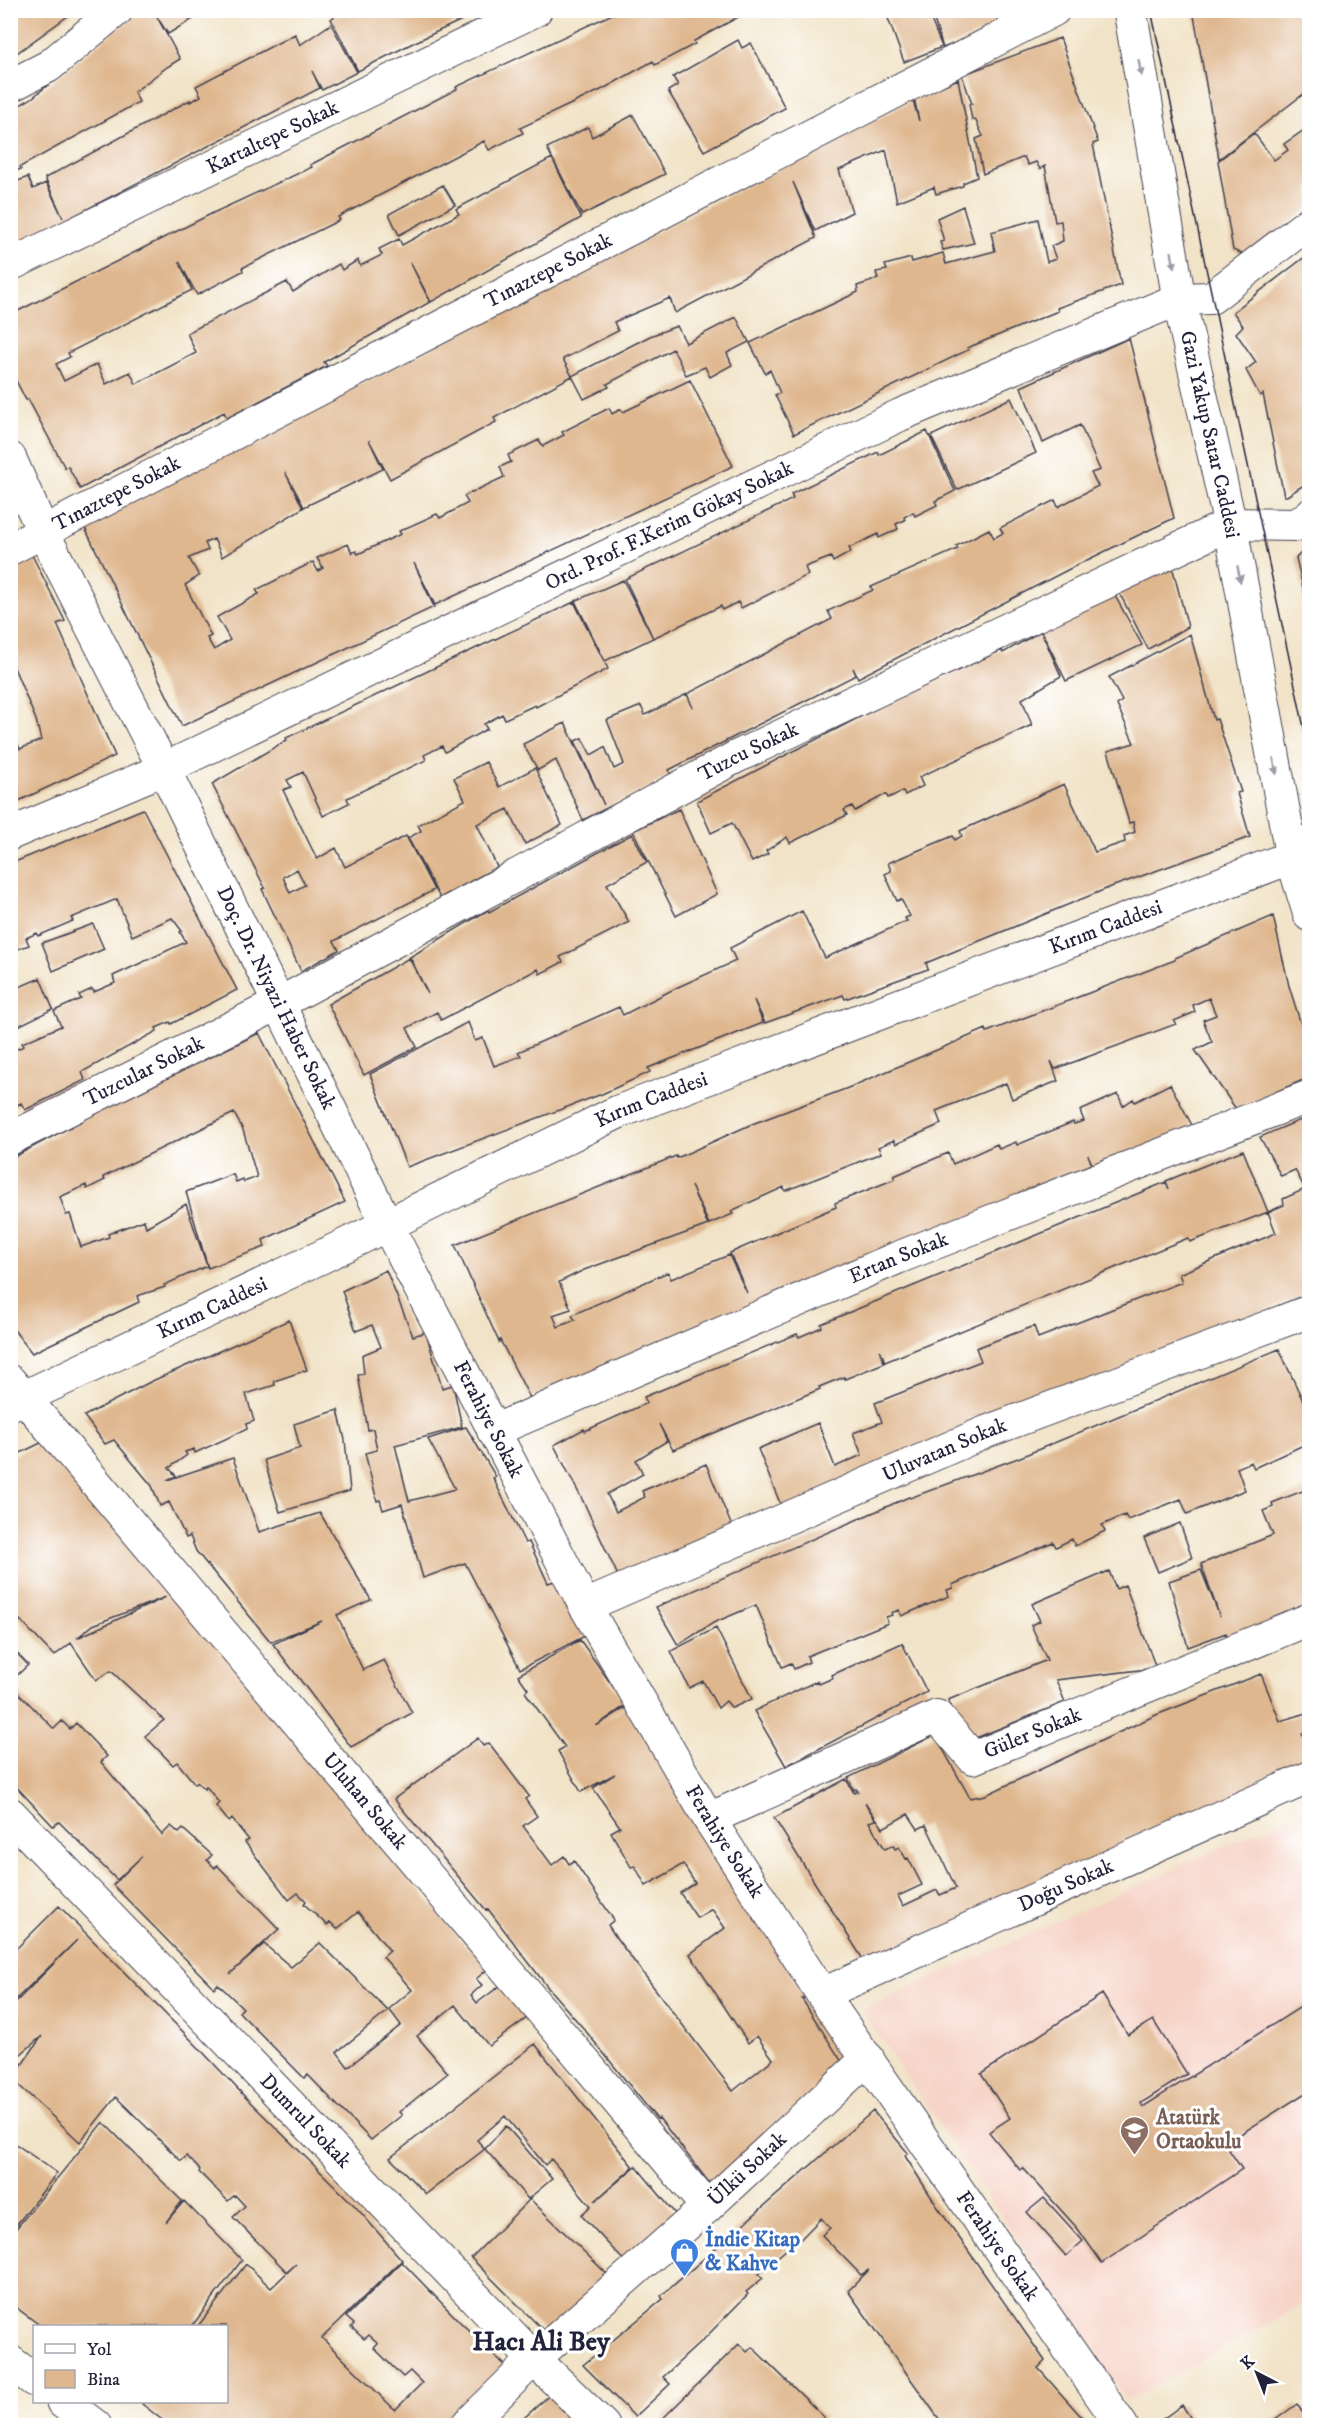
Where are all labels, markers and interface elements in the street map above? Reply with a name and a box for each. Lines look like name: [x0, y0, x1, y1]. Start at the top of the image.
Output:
one-way arrow: [1135, 59, 1144, 78]
street label: Kartaltepe Sokak: [203, 94, 344, 181]
street label: Tınaztepe Sokak: [480, 227, 617, 315]
one-way arrow: [1169, 251, 1178, 270]
street label: Gazi Yakup Satar Caddesi: [1174, 328, 1245, 540]
street label: Tınaztepe Sokak: [48, 450, 186, 538]
street label: Ord. Prof. F.Kerim Gökay Sokak: [541, 455, 798, 597]
one-way arrow: [1235, 565, 1244, 584]
street label: Tuzcu Sokak: [694, 716, 803, 788]
one-way arrow: [1271, 757, 1280, 776]
street label: Doç. Dr. Niyazi Haber Sokak: [210, 882, 342, 1114]
street label: Kırım Caddesi: [1046, 894, 1166, 961]
street label: Tuzcular Sokak: [79, 1030, 209, 1113]
street label: Kırım Caddesi: [591, 1066, 711, 1134]
street label: Ertan Sokak: [845, 1226, 952, 1290]
street label: Kırım Caddesi: [153, 1271, 272, 1345]
street label: Ferahiye Sokak: [447, 1357, 530, 1483]
street label: Uluvatan Sokak: [878, 1412, 1011, 1488]
street label: Güler Sokak: [980, 1702, 1086, 1765]
street label: Uluhan Sokak: [316, 1747, 413, 1856]
street label: Ferahiye Sokak: [679, 1781, 770, 1903]
street label: Doğu Sokak: [1014, 1853, 1118, 1918]
street label: Dumrul Sokak: [254, 2068, 357, 2174]
place label: Atatürk Ortaokulu: [1155, 2105, 1241, 2155]
school or university icon: Atatürk Ortaokulu: [1119, 2114, 1151, 2156]
street label: Ülkü Sokak: [702, 2126, 793, 2212]
street label: Ferahiye Sokak: [950, 2186, 1045, 2307]
place label: İndie Kitap & Kahve: [705, 2225, 800, 2277]
shop icon: İndie Kitap & Kahve: [668, 2236, 700, 2278]
legend: [33, 2325, 228, 2403]
district label: Hacı Ali Bey: [472, 2325, 611, 2359]
text: Yol: [87, 2339, 112, 2361]
north arrow: [1227, 2343, 1287, 2403]
text: K: [1237, 2351, 1259, 2374]
text: Bina: [87, 2369, 120, 2391]

